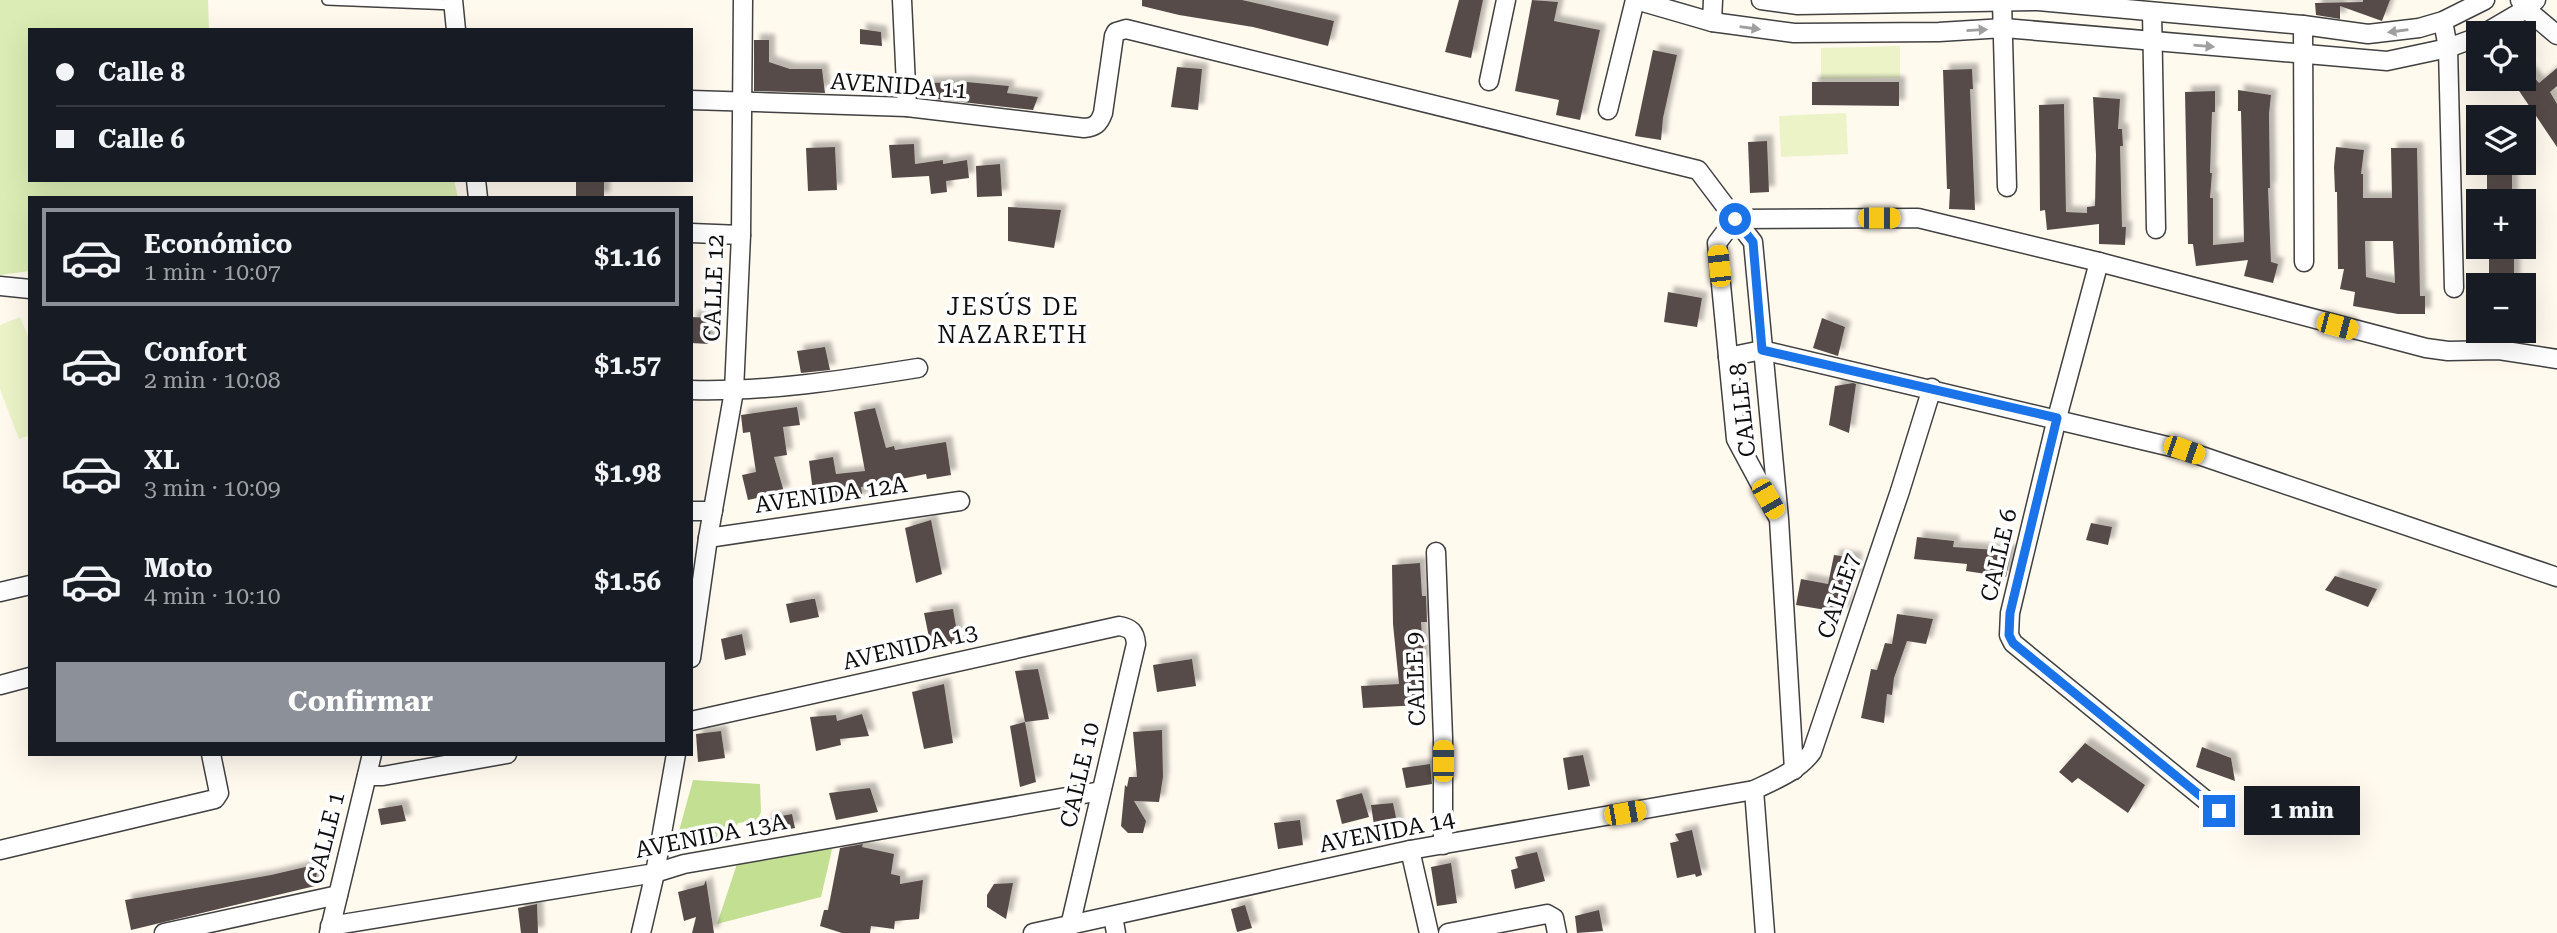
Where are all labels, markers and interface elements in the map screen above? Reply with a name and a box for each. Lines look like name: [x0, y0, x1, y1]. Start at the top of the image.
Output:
map controls: [2466, 21, 2536, 343]
button: locate: [2466, 21, 2536, 91]
one-way arrow: [1739, 23, 1761, 34]
one-way arrow: [1966, 24, 1988, 35]
one-way arrow: [2387, 25, 2409, 36]
one-way arrow: [2193, 41, 2215, 52]
text: Calle 8: [98, 57, 185, 87]
street label: AVENIDA 11: [829, 68, 969, 104]
button: layers: [2466, 105, 2536, 175]
text: Calle 6: [98, 124, 185, 154]
button: +: [2466, 189, 2536, 259]
route start: [1719, 203, 1751, 235]
car: [1859, 208, 1901, 229]
icon: car: [60, 226, 123, 289]
text: Económico: [144, 229, 292, 259]
street label: CALLE 12: [699, 234, 729, 342]
text: $1.16: [595, 242, 661, 272]
car: [1707, 244, 1732, 288]
text: 1 min · 10:07: [144, 259, 281, 286]
button: −: [2466, 273, 2536, 343]
district label: JESÚS DE NAZARETH: [937, 292, 1089, 349]
car: [2314, 310, 2361, 342]
icon: car: [60, 334, 123, 397]
text: Confort: [144, 337, 247, 367]
text: $1.57: [595, 350, 661, 380]
street label: CALLE 8: [1725, 361, 1761, 458]
text: 2 min · 10:08: [144, 367, 281, 394]
car: [2161, 433, 2208, 467]
icon: car: [60, 442, 123, 505]
text: XL: [144, 445, 180, 475]
text: $1.98: [595, 458, 661, 488]
street label: AVENIDA 12A: [753, 471, 909, 519]
text: 3 min · 10:09: [144, 475, 281, 502]
car: [1749, 476, 1788, 522]
street label: CALLE 6: [1975, 506, 2023, 604]
icon: car: [60, 550, 123, 613]
street label: CALLE7: [1812, 550, 1866, 642]
text: Moto: [144, 553, 213, 583]
text: $1.56: [595, 566, 661, 596]
text: 4 min · 10:10: [144, 583, 281, 610]
street label: AVENIDA 13: [840, 618, 980, 676]
street label: CALLE 9: [1401, 631, 1431, 727]
button: Confirmar: [56, 662, 665, 742]
street label: CALLE 10: [1055, 720, 1105, 830]
car: [1433, 740, 1454, 782]
callout: 1 min: [2244, 786, 2359, 836]
street label: CALLE 1: [301, 789, 351, 887]
route end: [2203, 795, 2235, 827]
text: 1 min: [2270, 797, 2334, 824]
car: [1603, 799, 1648, 827]
street label: AVENIDA 14: [1317, 806, 1457, 858]
street label: AVENIDA 13A: [633, 808, 789, 864]

